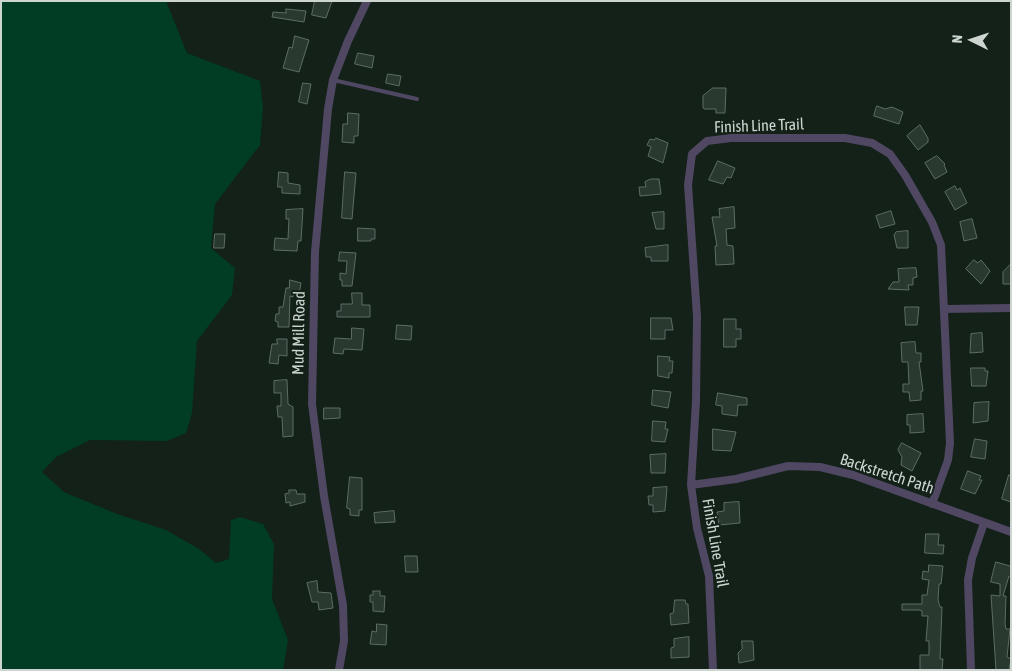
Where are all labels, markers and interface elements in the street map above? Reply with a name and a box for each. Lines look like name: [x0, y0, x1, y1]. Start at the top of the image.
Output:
north arrow: [947, 15, 997, 65]
text: N: [949, 34, 965, 44]
street label: Finish Line Trail: [714, 115, 804, 137]
street label: Mud Mill Road: [289, 291, 309, 375]
street label: Backstretch Path: [837, 450, 937, 498]
street label: Finish Line Trail: [698, 497, 732, 589]

